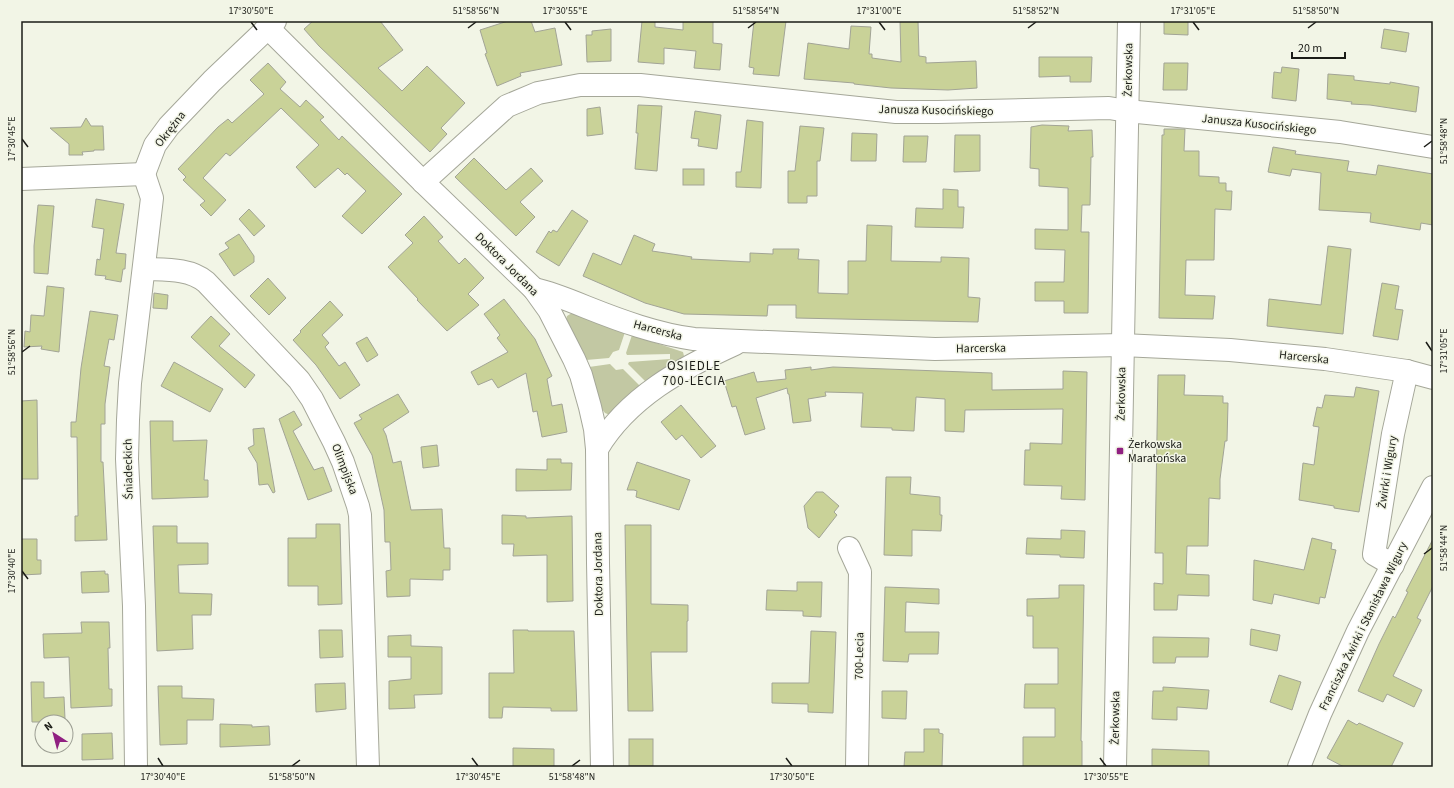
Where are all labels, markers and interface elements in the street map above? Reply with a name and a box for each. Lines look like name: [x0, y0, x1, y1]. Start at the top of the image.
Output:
text: 17°30'50"E: [228, 4, 274, 18]
text: 51°58'56"N: [453, 4, 499, 18]
text: 17°30'55"E: [542, 4, 588, 18]
text: 51°58'54"N: [733, 4, 779, 18]
text: 17°31'00"E: [856, 4, 902, 18]
text: 51°58'52"N: [1013, 4, 1059, 18]
text: 17°31'05"E: [1170, 4, 1216, 18]
text: 51°58'50"N: [1293, 4, 1339, 18]
scale bar: [1292, 34, 1345, 60]
text: 20 m: [1298, 40, 1322, 57]
street label: Żerkowska: [1120, 43, 1137, 97]
street label: Janusza Kusocińskiego: [878, 101, 994, 120]
street label: Okrężna: [151, 108, 190, 151]
street label: Janusza Kusocińskiego: [1201, 110, 1317, 139]
text: 17°30'45"E: [5, 116, 19, 162]
text: 51°58'48"N: [1437, 118, 1451, 164]
street label: Doktora Jordana: [471, 229, 542, 300]
street label: Harcerska: [631, 316, 684, 345]
text: 17°31'05"E: [1437, 328, 1451, 374]
text: 51°58'56"N: [5, 329, 19, 375]
street label: Harcerska: [956, 340, 1006, 357]
street label: Harcerska: [1278, 346, 1330, 369]
district label: OSIEDLE 700-LECIA: [662, 357, 726, 390]
street label: Żerkowska: [1113, 367, 1130, 421]
street label: Żwirki i Wigury: [1373, 434, 1402, 510]
place label: Żerkowska Maratońska: [1128, 436, 1186, 467]
street label: Śniadeckich: [119, 438, 138, 500]
street label: Olimpijska: [327, 441, 362, 497]
marker: Żerkowska Maratońska: [1115, 446, 1125, 456]
text: 51°58'44"N: [1437, 525, 1451, 571]
street label: Doktora Jordana: [589, 532, 608, 616]
street label: Franciszka Żwirki i Stanisława Wigury: [1315, 539, 1412, 713]
text: 17°30'40"E: [5, 548, 19, 594]
street label: 700-Lecia: [851, 632, 868, 680]
street label: Żerkowska: [1107, 691, 1124, 745]
north arrow: [34, 714, 74, 754]
text: N: [41, 718, 56, 735]
text: 17°30'40"E: [140, 770, 186, 784]
text: 51°58'50"N: [269, 770, 315, 784]
text: 17°30'45"E: [455, 770, 501, 784]
text: 51°58'48"N: [549, 770, 595, 784]
text: 17°30'50"E: [769, 770, 815, 784]
text: 17°30'55"E: [1083, 770, 1129, 784]

